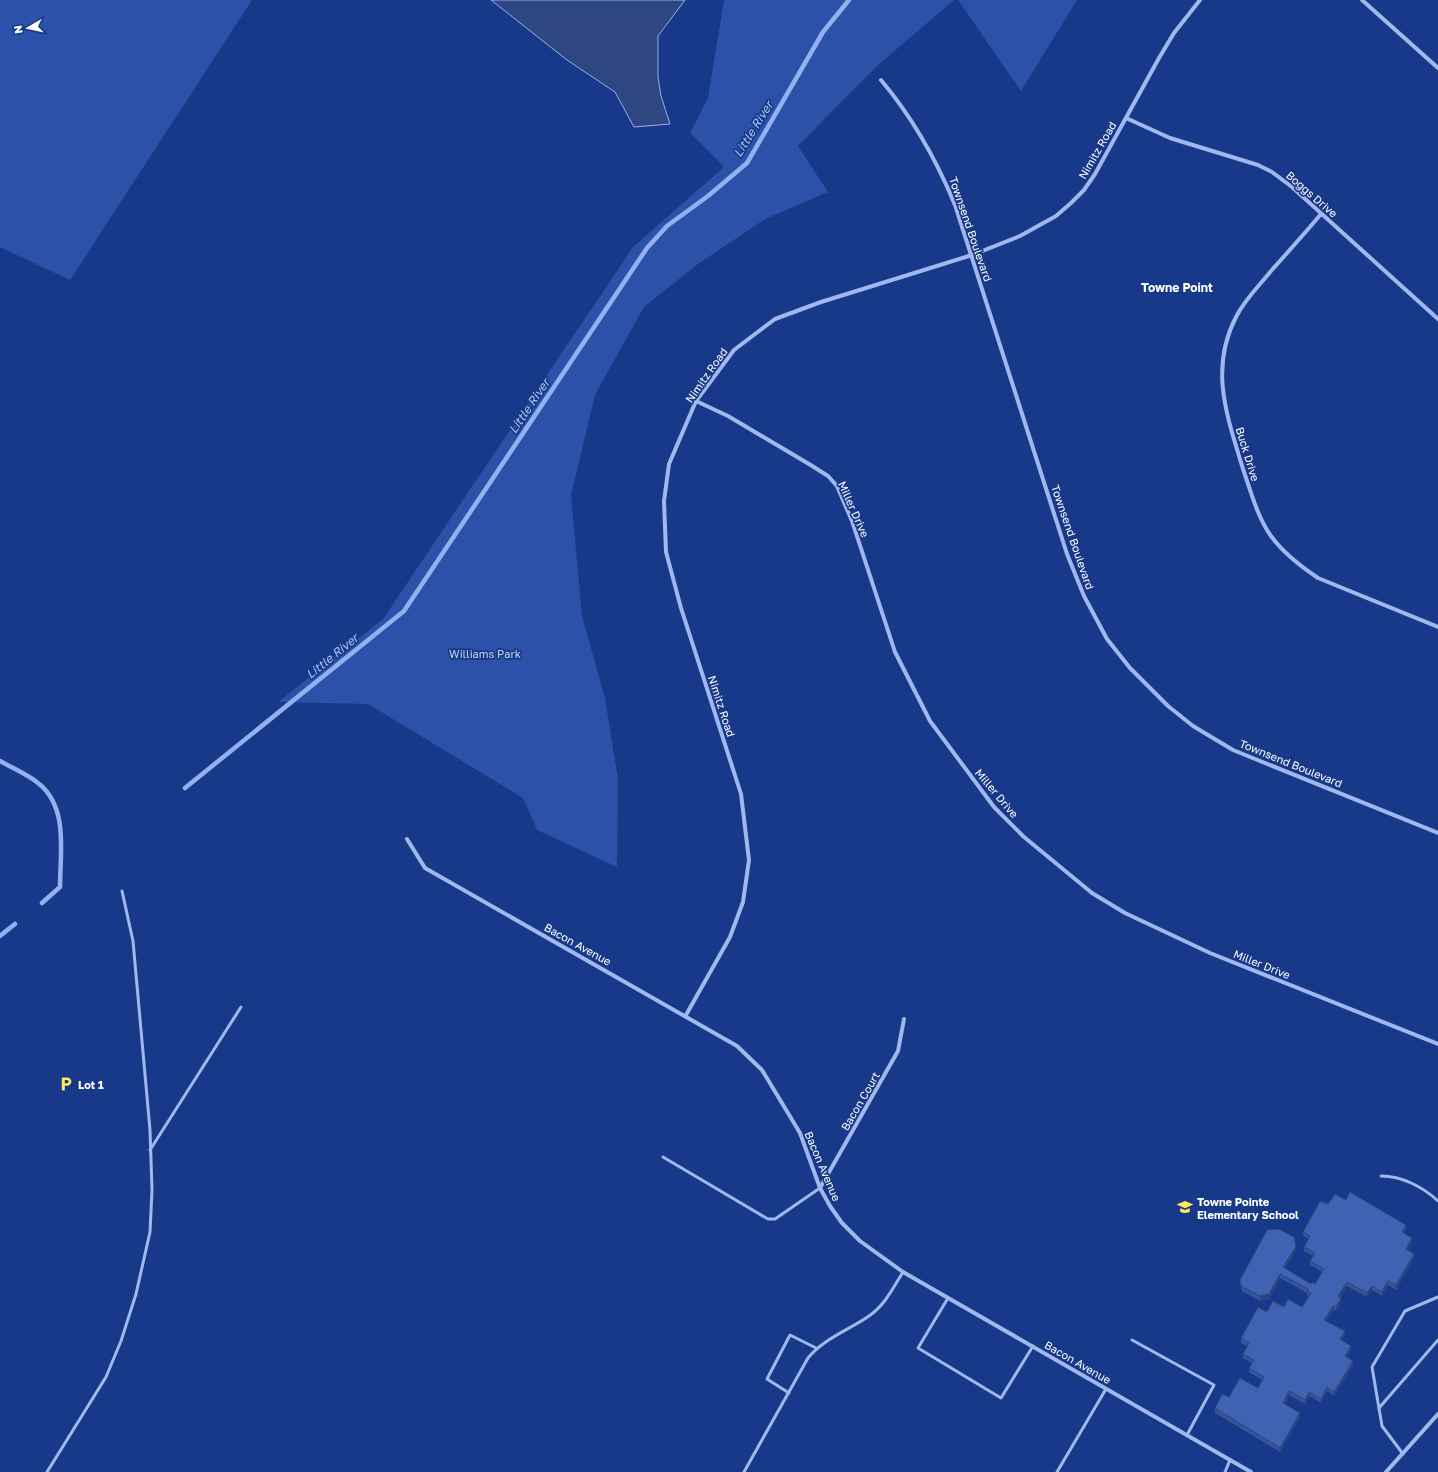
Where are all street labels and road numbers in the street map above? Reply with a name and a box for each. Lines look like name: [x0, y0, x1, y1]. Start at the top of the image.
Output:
street label: Nimitz Road: [1075, 119, 1119, 181]
street label: Boggs Drive: [1284, 168, 1340, 220]
street label: Townsend Boulevard: [947, 175, 995, 283]
street label: Nimitz Road: [682, 345, 730, 405]
street label: Buck Drive: [1234, 425, 1262, 483]
street label: Miller Drive: [836, 479, 872, 539]
street label: Townsend Boulevard: [1049, 483, 1097, 591]
street label: Nimitz Road: [706, 674, 738, 738]
street label: Townsend Boulevard: [1238, 736, 1344, 790]
street label: Miller Drive: [973, 766, 1021, 820]
street label: Bacon Avenue: [542, 920, 614, 968]
street label: Miller Drive: [1232, 947, 1292, 981]
street label: Bacon Court: [838, 1069, 882, 1133]
street label: Bacon Avenue: [802, 1129, 844, 1203]
street label: Bacon Avenue: [1042, 1338, 1114, 1386]

